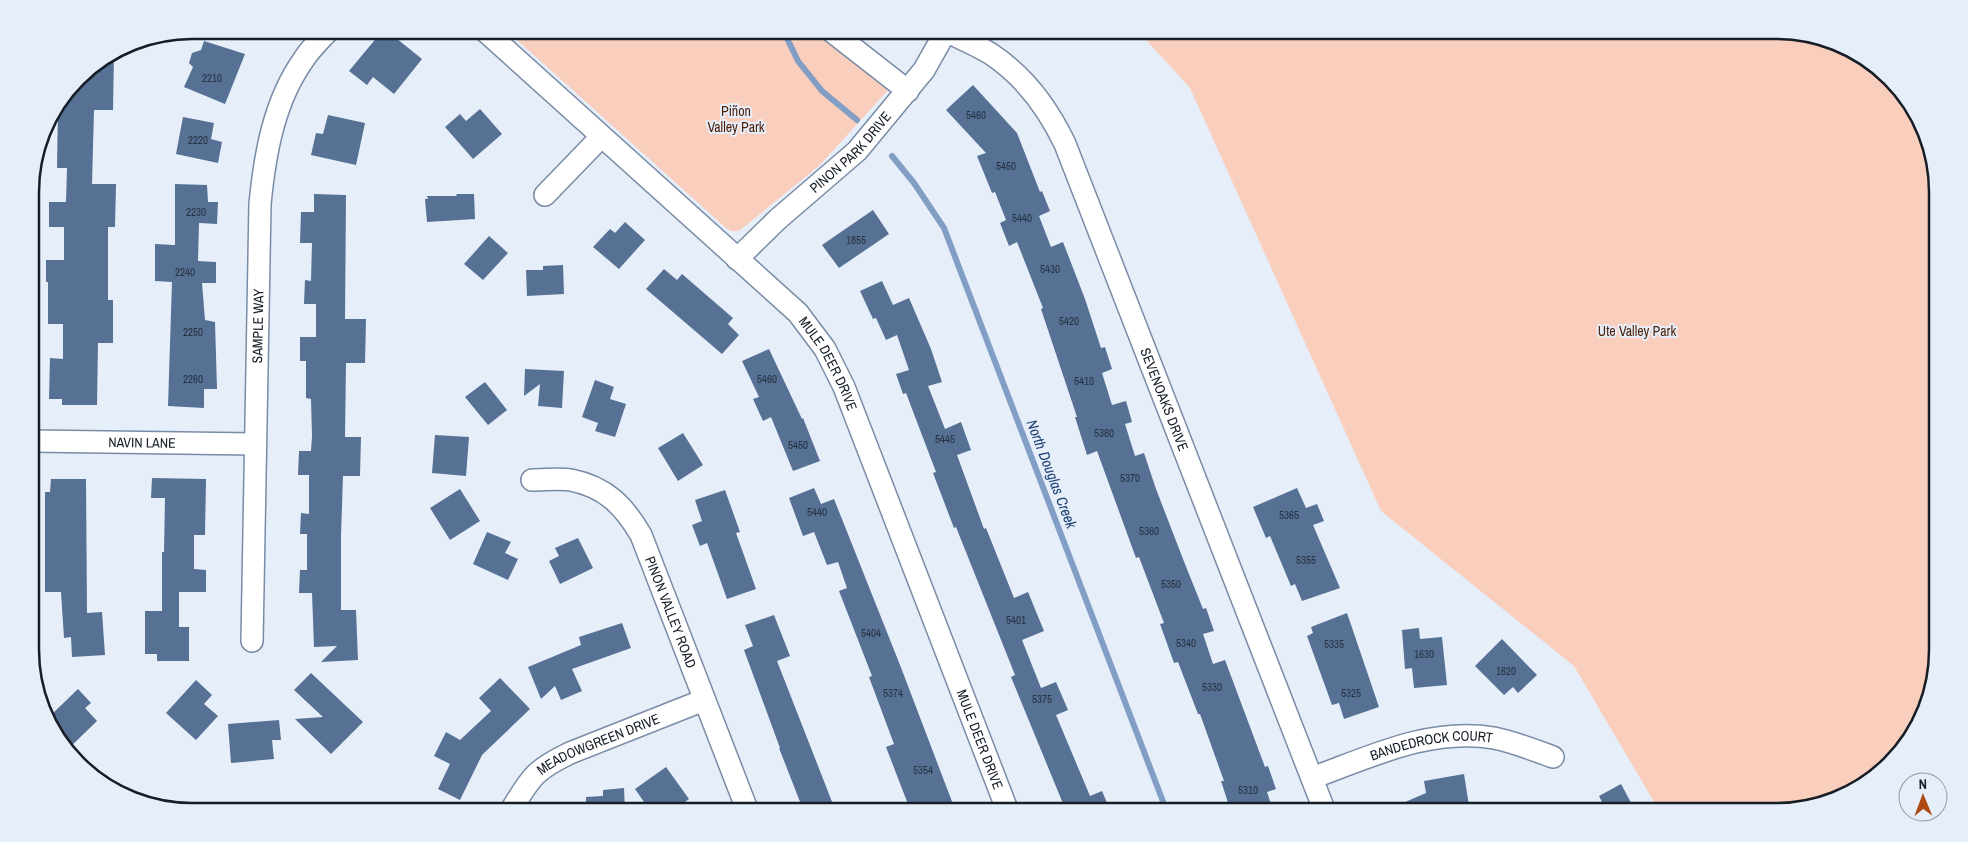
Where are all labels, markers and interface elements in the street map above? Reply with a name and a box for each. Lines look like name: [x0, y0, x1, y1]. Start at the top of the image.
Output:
house number: 2210: [202, 71, 222, 85]
park label: Piñon Valley Park: [707, 102, 765, 136]
street label: PINON PARK DRIVE: [806, 108, 895, 197]
house number: 5460: [966, 108, 986, 122]
house number: 2220: [188, 133, 208, 147]
house number: 5450: [996, 159, 1016, 173]
house number: 2230: [186, 205, 206, 219]
house number: 5440: [1012, 211, 1032, 225]
house number: 1855: [846, 233, 866, 247]
house number: 5430: [1040, 262, 1060, 276]
house number: 2240: [175, 265, 195, 279]
street label: SAMPLE WAY: [248, 288, 267, 364]
street label: MULE DEER DRIVE: [795, 313, 861, 413]
house number: 5420: [1059, 314, 1079, 328]
park label: Ute Valley Park: [1598, 322, 1676, 340]
house number: 2250: [183, 325, 203, 339]
street label: SEVENOAKS DRIVE: [1136, 345, 1193, 454]
house number: 2260: [183, 372, 203, 386]
house number: 5460: [757, 372, 777, 386]
house number: 5410: [1074, 374, 1094, 388]
water label: North Douglas Creek: [1022, 417, 1083, 532]
house number: 5380: [1094, 426, 1114, 440]
house number: 5445: [935, 432, 955, 446]
street label: NAVIN LANE: [108, 433, 176, 452]
house number: 5450: [788, 438, 808, 452]
house number: 5370: [1120, 471, 1140, 485]
house number: 5440: [807, 505, 827, 519]
house number: 5365: [1279, 508, 1299, 522]
house number: 5360: [1139, 524, 1159, 538]
house number: 5355: [1296, 553, 1316, 567]
street label: PINON VALLEY ROAD: [641, 554, 701, 671]
house number: 5350: [1161, 577, 1181, 591]
house number: 5401: [1006, 613, 1026, 627]
house number: 5404: [861, 626, 881, 640]
house number: 5340: [1176, 636, 1196, 650]
house number: 5335: [1324, 637, 1344, 651]
house number: 1630: [1414, 647, 1434, 661]
house number: 1620: [1496, 664, 1516, 678]
house number: 5330: [1202, 680, 1222, 694]
house number: 5374: [883, 686, 903, 700]
house number: 5325: [1341, 686, 1361, 700]
street label: MULE DEER DRIVE: [953, 687, 1007, 792]
house number: 5375: [1032, 692, 1052, 706]
street label: MEADOWGREEN DRIVE: [533, 709, 662, 779]
street label: BANDEDROCK COURT: [1367, 727, 1494, 764]
house number: 5354: [913, 763, 933, 777]
north arrow: [1898, 772, 1948, 822]
text: N: [1918, 775, 1927, 793]
house number: 5310: [1238, 783, 1258, 797]

